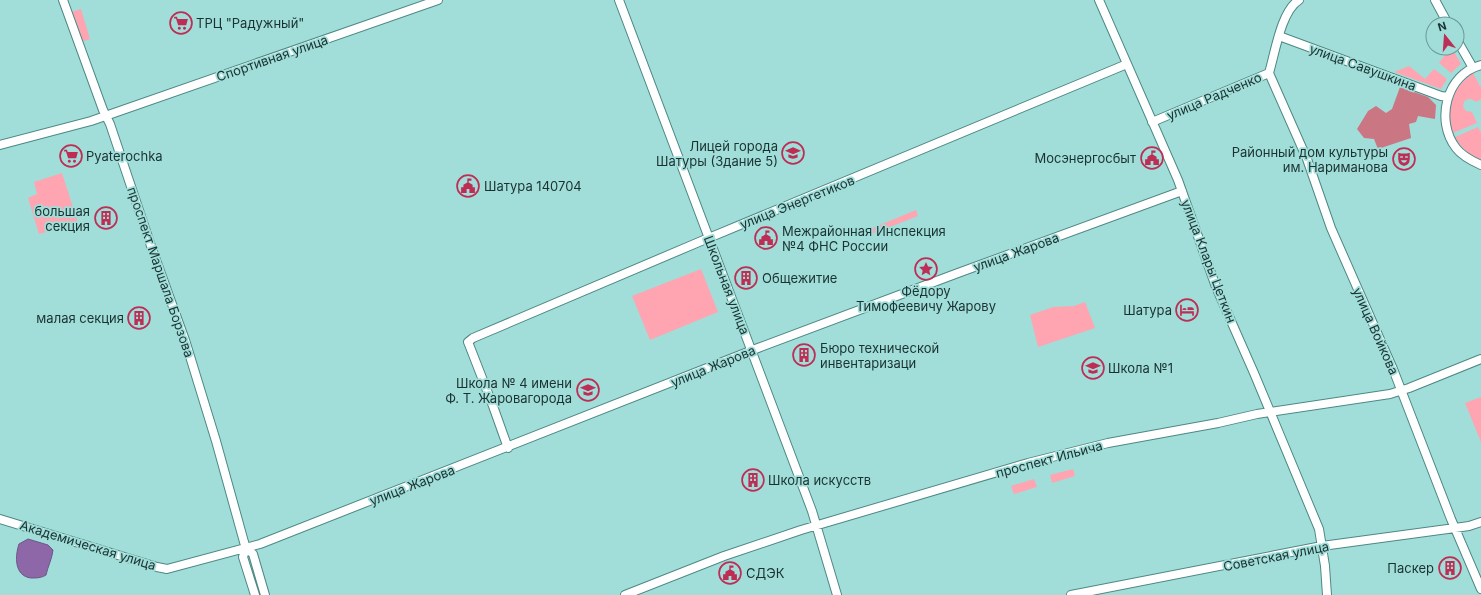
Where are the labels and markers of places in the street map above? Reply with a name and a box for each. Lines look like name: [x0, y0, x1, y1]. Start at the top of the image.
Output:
supermarket icon: ТРЦ "Радужный": [168, 10, 194, 36]
place label: ТРЦ "Радужный": [196, 15, 304, 31]
place label: Лицей города Шатуры (Здание 5): [656, 138, 778, 169]
school or university icon: Лицей города Шатуры (Здание 5): [780, 140, 806, 166]
supermarket icon: Pyaterochka: [58, 143, 84, 169]
place label: Районный дом культуры им. Нариманова: [1232, 144, 1388, 175]
public building icon: Мосэнергосбыт: [1139, 145, 1165, 171]
theatre icon: Районный дом культуры им. Нариманова: [1391, 146, 1417, 172]
place label: Pyaterochka: [86, 148, 163, 164]
place label: Мосэнергосбыт: [1034, 150, 1136, 166]
public building icon: Шатура 140704: [455, 173, 481, 199]
place label: Шатура 140704: [484, 178, 582, 194]
place label: большая секция: [35, 203, 90, 234]
building icon: большая секция: [93, 205, 119, 231]
place label: Межрайонная Инспекция №4 ФНС России: [782, 223, 946, 254]
public building icon: Межрайонная Инспекция №4 ФНС России: [753, 225, 779, 251]
place icon: Фёдору Тимофеевичу Жарову: [913, 256, 939, 282]
building icon: Общежитие: [733, 265, 759, 291]
place label: Общежитие: [762, 270, 837, 286]
place label: Фёдору Тимофеевичу Жарову: [856, 283, 996, 314]
hotel icon: Шатура: [1174, 297, 1200, 323]
place label: Шатура: [1123, 302, 1172, 318]
building icon: малая секция: [126, 305, 152, 331]
place label: малая секция: [36, 310, 124, 326]
place label: Бюро технической инвентаризаци: [820, 340, 939, 371]
building icon: Бюро технической инвентаризаци: [791, 342, 817, 368]
school or university icon: Школа №1: [1080, 355, 1106, 381]
place label: Школа №1: [1108, 360, 1173, 376]
place label: Школа № 4 имени Ф. Т. Жаровагорода: [445, 375, 572, 406]
school or university icon: Школа № 4 имени Ф. Т. Жаровагорода: [575, 377, 601, 403]
building icon: Школа искусств: [740, 467, 766, 493]
place label: Школа искусств: [768, 472, 871, 488]
building icon: Паскер: [1437, 555, 1463, 581]
public building icon: СДЭК: [717, 560, 743, 586]
place label: Паскер: [1387, 560, 1434, 576]
place label: СДЭК: [746, 565, 785, 581]

